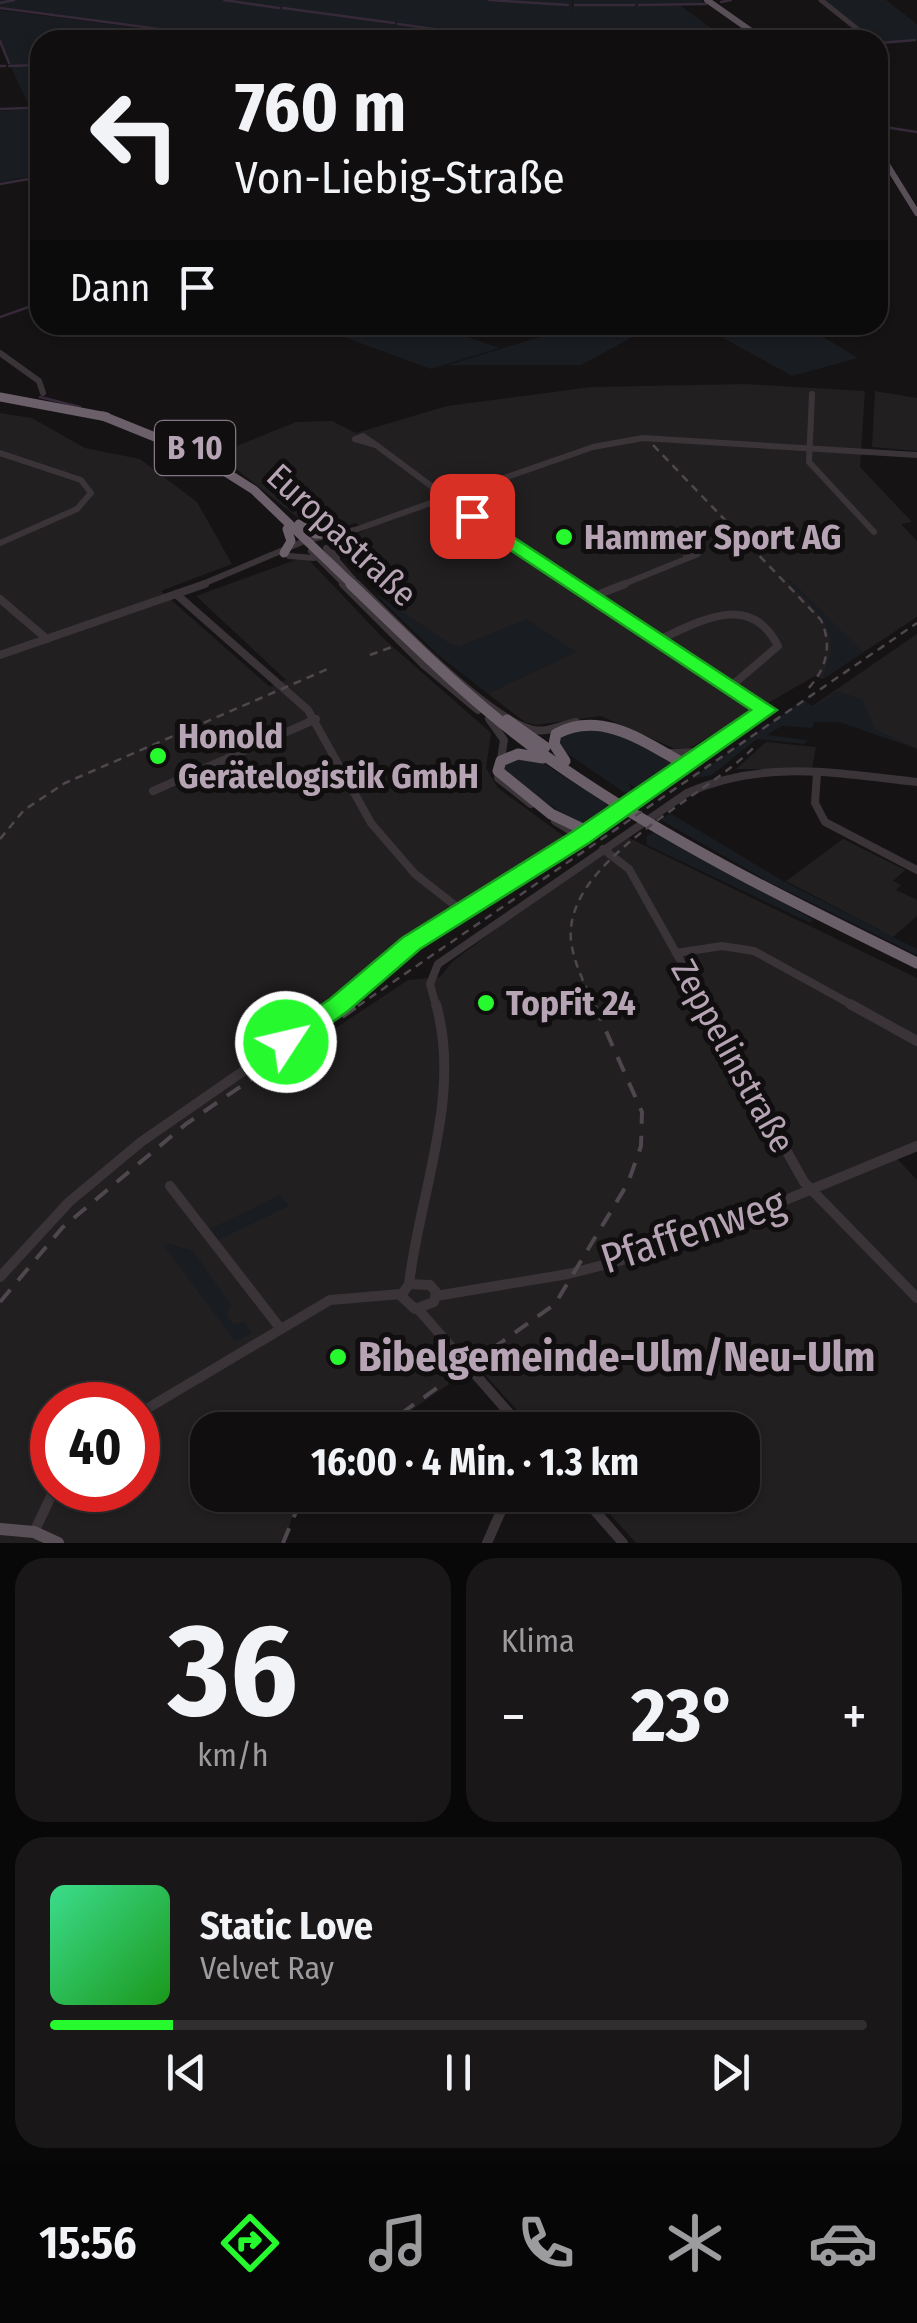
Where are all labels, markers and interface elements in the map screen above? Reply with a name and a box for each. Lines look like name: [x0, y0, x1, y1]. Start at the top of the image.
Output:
text: 760 m: [235, 66, 406, 150]
icon: left: [70, 70, 200, 200]
text: Von-Liebig-Straße: [235, 151, 565, 205]
icon: arrive: [170, 260, 225, 315]
text: Dann: [70, 265, 150, 311]
road number: B 10: [155, 421, 235, 475]
street label: Europastraße: [258, 455, 426, 615]
pin: [430, 474, 515, 559]
icon: arrive: [445, 489, 500, 544]
place label: Hammer Sport AG: [584, 516, 841, 558]
marker: Hammer Sport AG: [553, 526, 575, 548]
place label: Honold Gerätelogistik GmbH: [178, 715, 479, 797]
marker: Honold Gerätelogistik GmbH: [147, 745, 169, 767]
street label: Zeppelinstraße: [663, 952, 803, 1160]
place label: TopFit 24: [506, 982, 636, 1024]
position arrow: [234, 990, 338, 1094]
marker: TopFit 24: [475, 992, 497, 1014]
street label: Pfaffenweg: [595, 1178, 792, 1284]
place label: Bibelgemeinde-Ulm/Neu-Ulm: [358, 1332, 875, 1382]
marker: Bibelgemeinde-Ulm/Neu-Ulm: [327, 1346, 349, 1368]
speed limit sign: 40: [30, 1382, 160, 1512]
text: 16:00 · 4 Min. · 1.3 km: [311, 1439, 639, 1485]
text: 36: [168, 1593, 298, 1749]
text: Klima: [501, 1622, 575, 1660]
text: 23°: [631, 1671, 737, 1761]
text: −: [501, 1684, 526, 1750]
text: +: [842, 1684, 867, 1750]
text: km/h: [197, 1736, 269, 1774]
text: Static Love: [200, 1903, 373, 1949]
text: Velvet Ray: [200, 1949, 334, 1987]
icon: previous: [159, 2045, 214, 2100]
icon: pause: [431, 2045, 486, 2100]
icon: next: [703, 2045, 758, 2100]
icon: directions: [215, 2208, 285, 2278]
icon: music: [363, 2208, 433, 2278]
icon: phone: [511, 2208, 581, 2278]
icon: climate: [660, 2208, 730, 2278]
icon: car: [808, 2208, 878, 2278]
text: 15:56: [39, 2216, 137, 2270]

